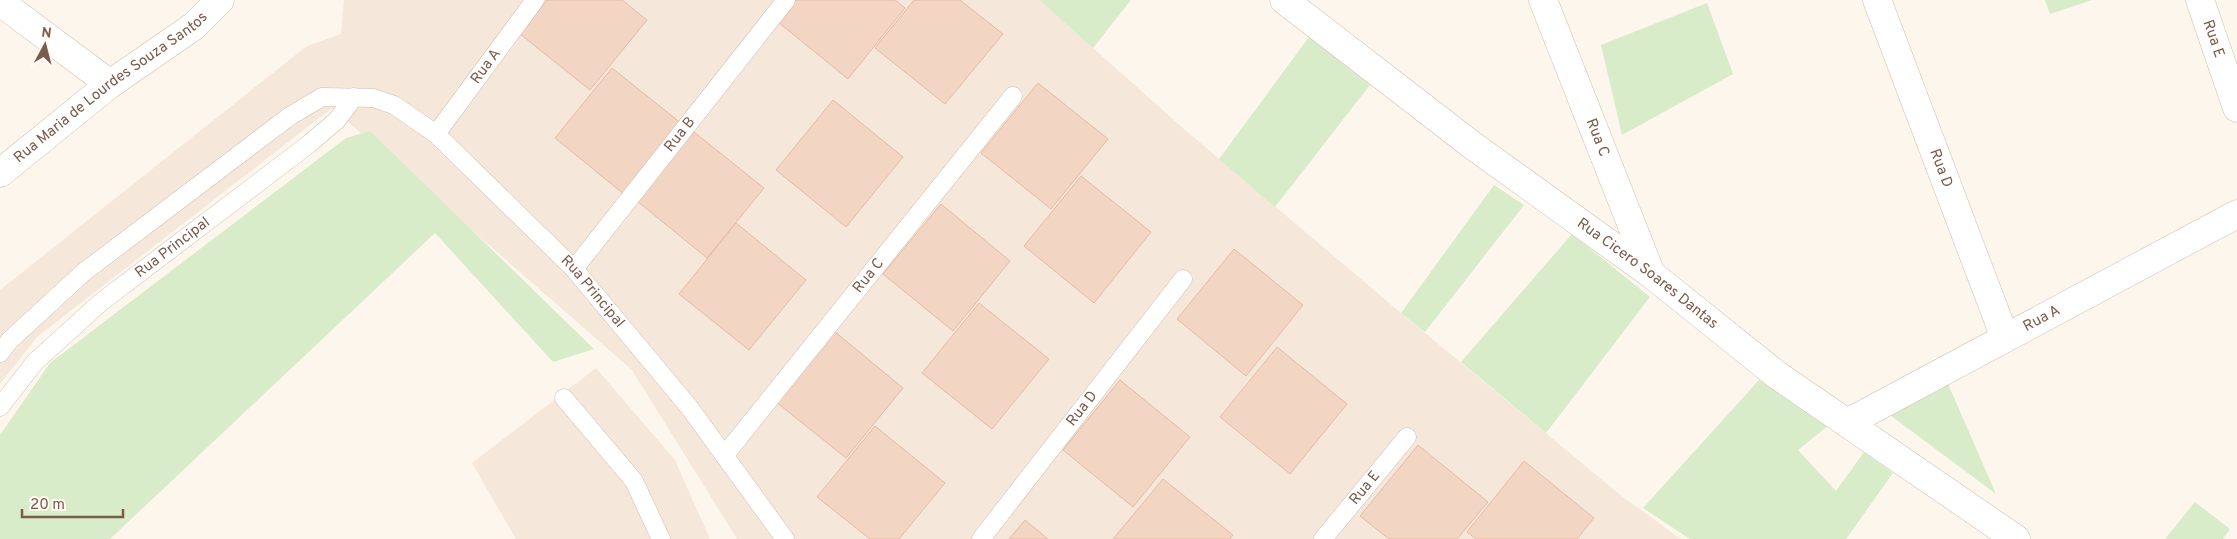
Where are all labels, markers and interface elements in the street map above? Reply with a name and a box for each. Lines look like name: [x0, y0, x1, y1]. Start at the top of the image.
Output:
street label: Rua Maria de Lourdes Souza Santos: [10, 8, 212, 167]
street label: Rua E: [2198, 17, 2229, 60]
north arrow: [20, 20, 70, 70]
text: N: [40, 25, 52, 43]
street label: Rua A: [467, 45, 505, 88]
street label: Rua B: [660, 113, 700, 156]
street label: Rua C: [1581, 116, 1613, 160]
street label: Rua D: [1925, 146, 1957, 190]
street label: Rua Principal: [131, 213, 214, 282]
street label: Rua Cicero Soares Dantas: [1573, 214, 1722, 333]
street label: Rua Principal: [556, 251, 629, 332]
street label: Rua C: [849, 255, 888, 297]
street label: Rua A: [2020, 301, 2064, 336]
street label: Rua D: [1062, 387, 1102, 430]
street label: Rua E: [1345, 467, 1385, 509]
scale bar: [22, 486, 124, 518]
text: 20 m: [30, 496, 65, 515]

